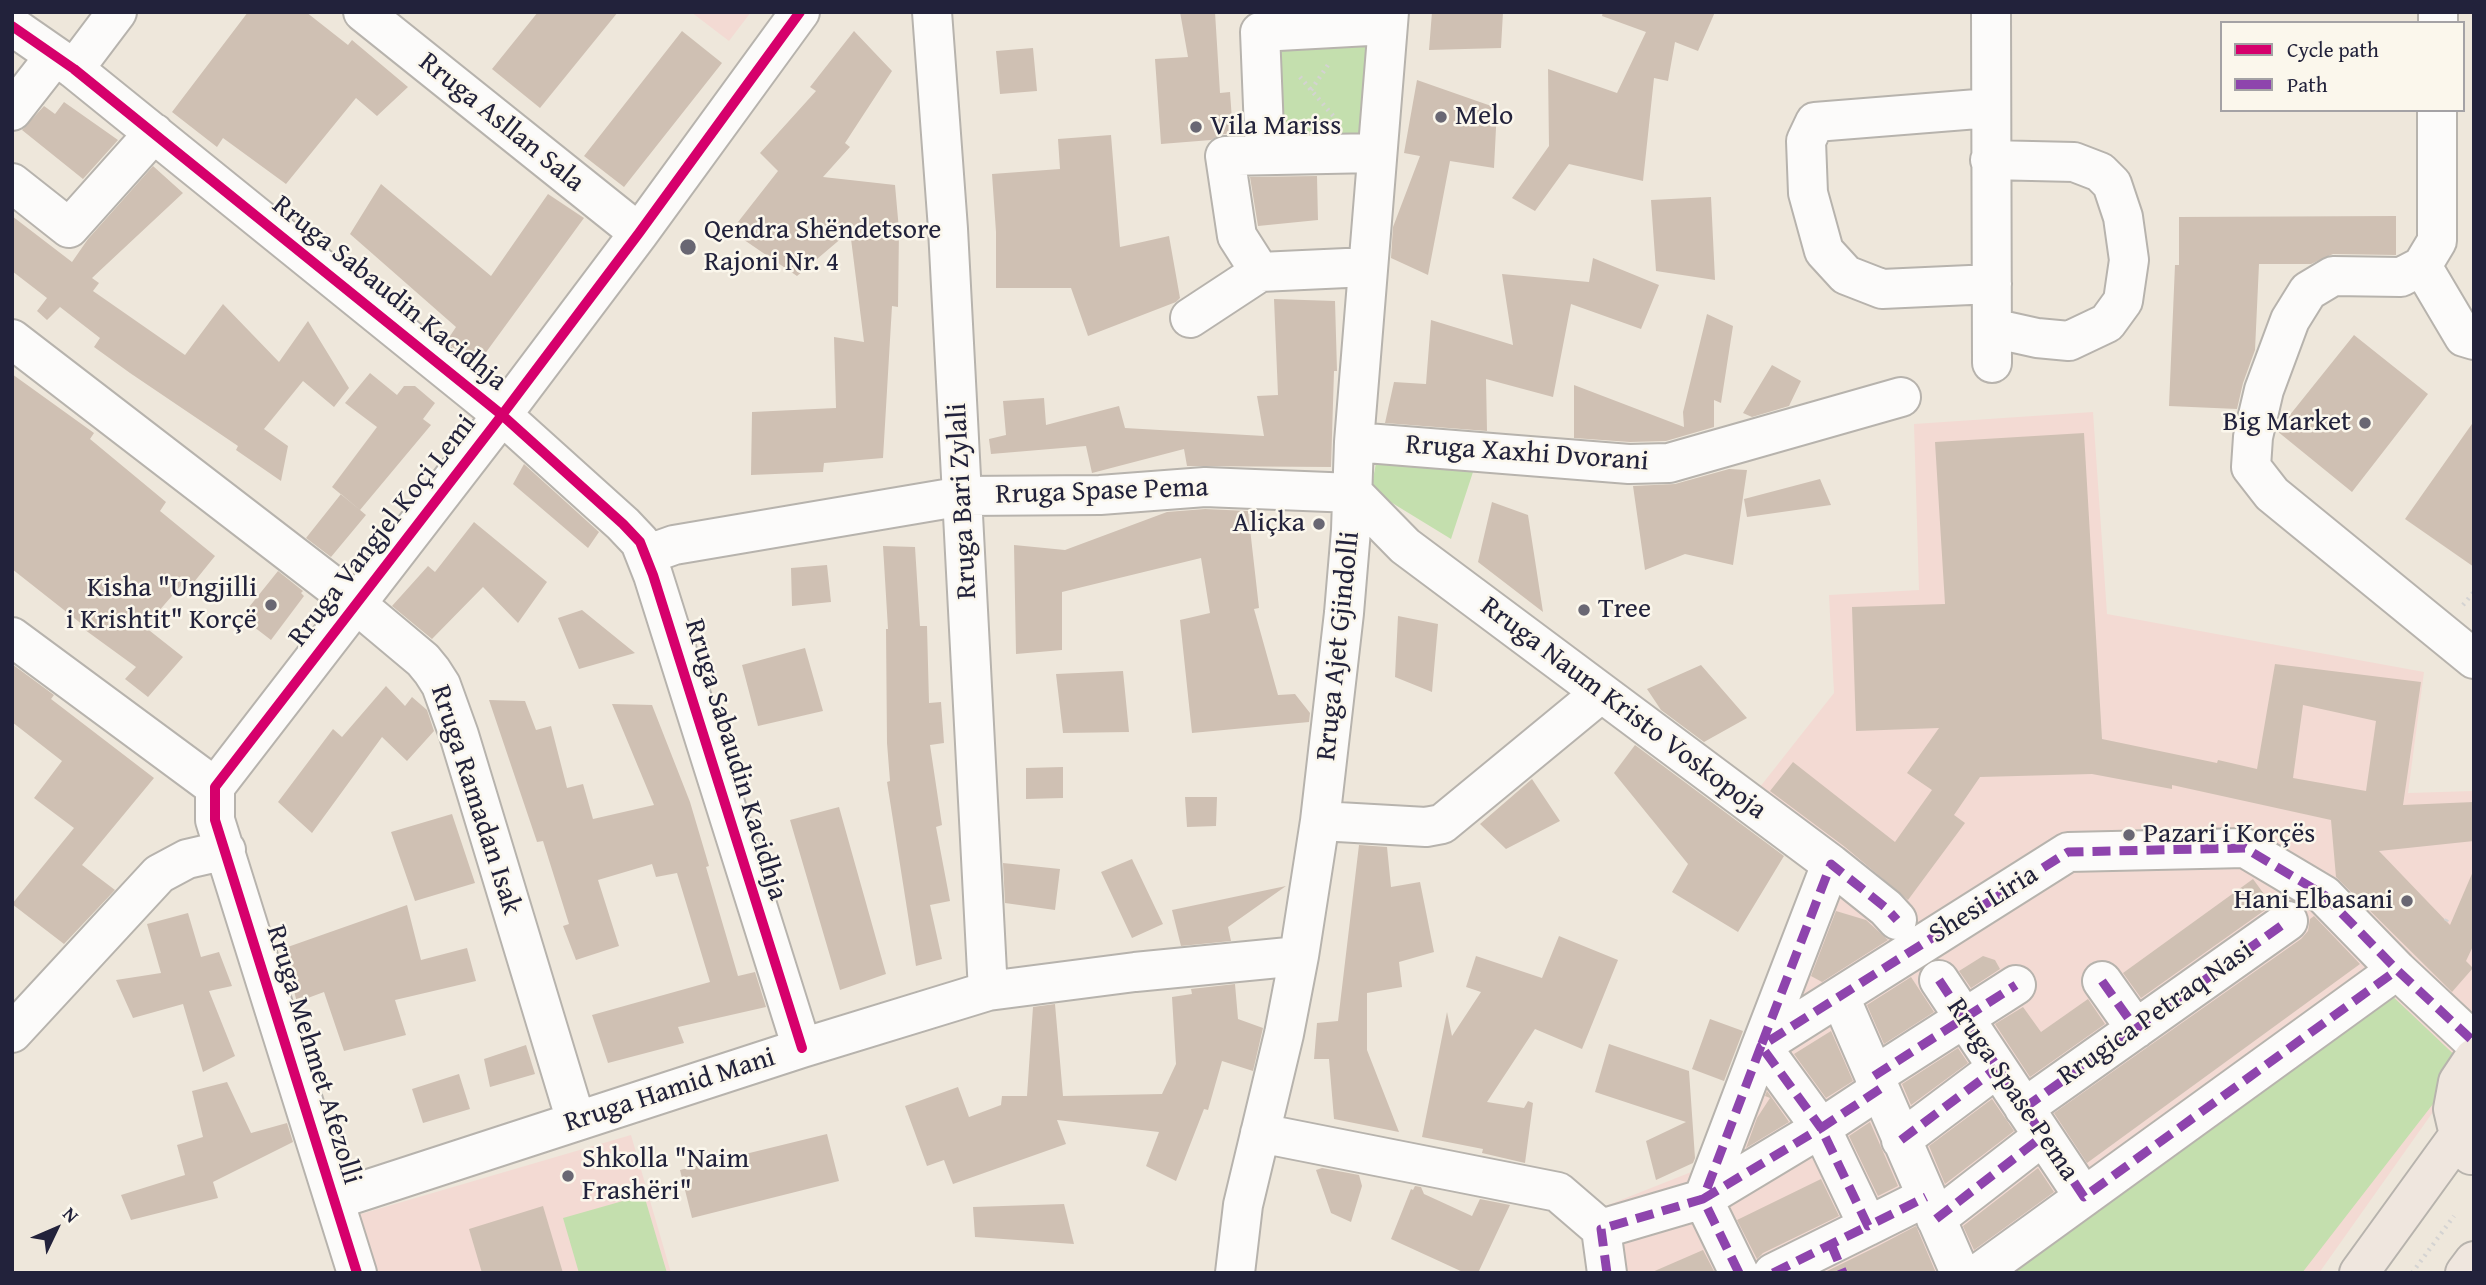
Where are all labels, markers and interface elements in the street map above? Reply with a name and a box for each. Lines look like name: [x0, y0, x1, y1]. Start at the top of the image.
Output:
legend: [2220, 21, 2465, 112]
text: Cycle path: [2287, 34, 2379, 65]
street label: Rruga Asllan Sala: [412, 46, 590, 200]
text: Path: [2287, 69, 2327, 100]
place label: Melo: [1455, 100, 1513, 134]
marker: Melo: [1433, 109, 1449, 125]
place label: Vila Mariss: [1210, 110, 1341, 144]
marker: Vila Mariss: [1188, 119, 1204, 135]
street label: Rruga Sabaudin Kacidhja: [265, 189, 513, 399]
place label: Qendra Shëndetsore Rajoni Nr. 4: [704, 214, 941, 280]
marker: Qendra Shëndetsore Rajoni Nr. 4: [678, 237, 698, 257]
street label: Rruga Bari Zylali: [941, 402, 985, 600]
place label: Big Market: [2223, 406, 2351, 440]
street label: Rruga Vangjel Koçi Lemi: [282, 408, 484, 654]
marker: Big Market: [2357, 415, 2373, 431]
street label: Rruga Xaxhi Dvorani: [1404, 429, 1650, 479]
street label: Rruga Spase Pema: [995, 471, 1209, 513]
place label: Aliçka: [1232, 507, 1305, 541]
marker: Aliçka: [1311, 516, 1327, 532]
street label: Rruga Ajet Gjindolli: [1310, 530, 1368, 762]
place label: Kisha "Ungjilli i Krishtit" Korçë: [66, 572, 257, 638]
street label: Rruga Naum Kristo Voskopoja: [1473, 590, 1773, 828]
place label: Tree: [1598, 593, 1651, 627]
marker: Kisha "Ungjilli i Krishtit" Korçë: [263, 597, 279, 613]
marker: Tree: [1576, 602, 1592, 618]
street label: Rruga Sabaudin Kacidhja: [676, 615, 794, 905]
street label: Rruga Ramadan Isak: [422, 681, 528, 919]
place label: Pazari i Korçës: [2143, 818, 2315, 852]
marker: Pazari i Korçës: [2121, 827, 2137, 843]
street label: Shesi Liria: [1923, 858, 2045, 952]
place label: Hani Elbasani: [2234, 884, 2393, 918]
marker: Hani Elbasani: [2399, 893, 2415, 909]
street label: Rruga Mehmet Afezolli: [258, 921, 368, 1189]
street label: Rrugica Petraq Nasi: [2052, 934, 2260, 1094]
street label: Rruga Spase Pema: [1939, 992, 2085, 1188]
street label: Rruga Hamid Mani: [560, 1041, 780, 1141]
place label: Shkolla "Naim Frashëri": [582, 1143, 749, 1209]
marker: Shkolla "Naim Frashëri": [560, 1168, 576, 1184]
north arrow: [21, 1194, 91, 1264]
text: N: [57, 1200, 86, 1229]

